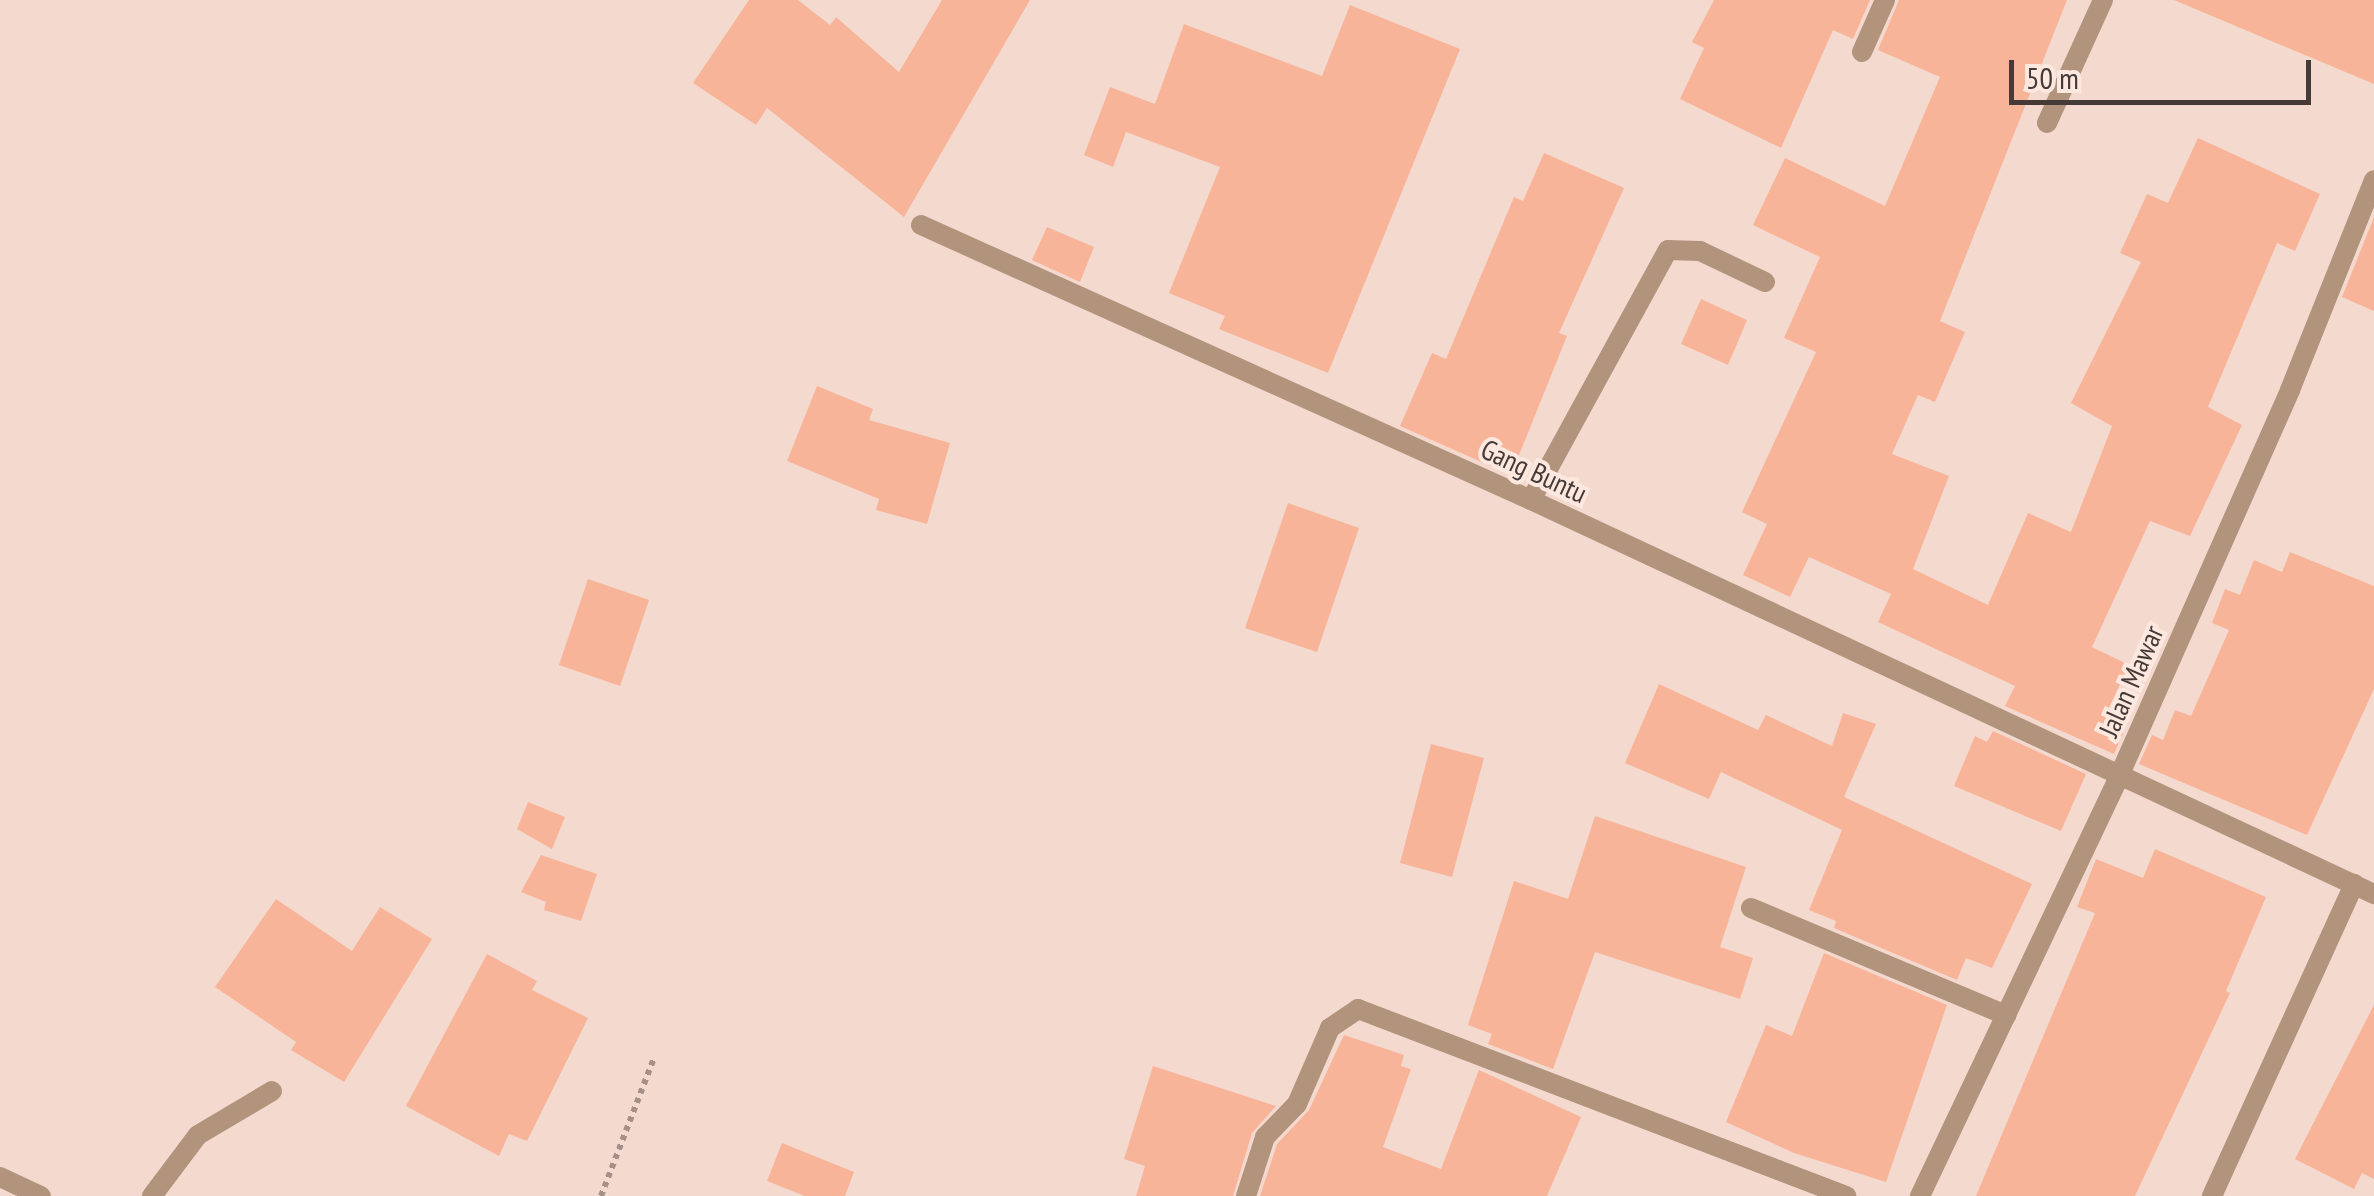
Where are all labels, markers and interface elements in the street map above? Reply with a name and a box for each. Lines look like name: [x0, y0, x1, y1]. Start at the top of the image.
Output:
scale bar: [2014, 40, 2316, 102]
text: 50 m: [2026, 58, 2079, 97]
street label: Gang Buntu: [1476, 432, 1592, 510]
street label: Jalan Mawar: [2092, 620, 2170, 742]

